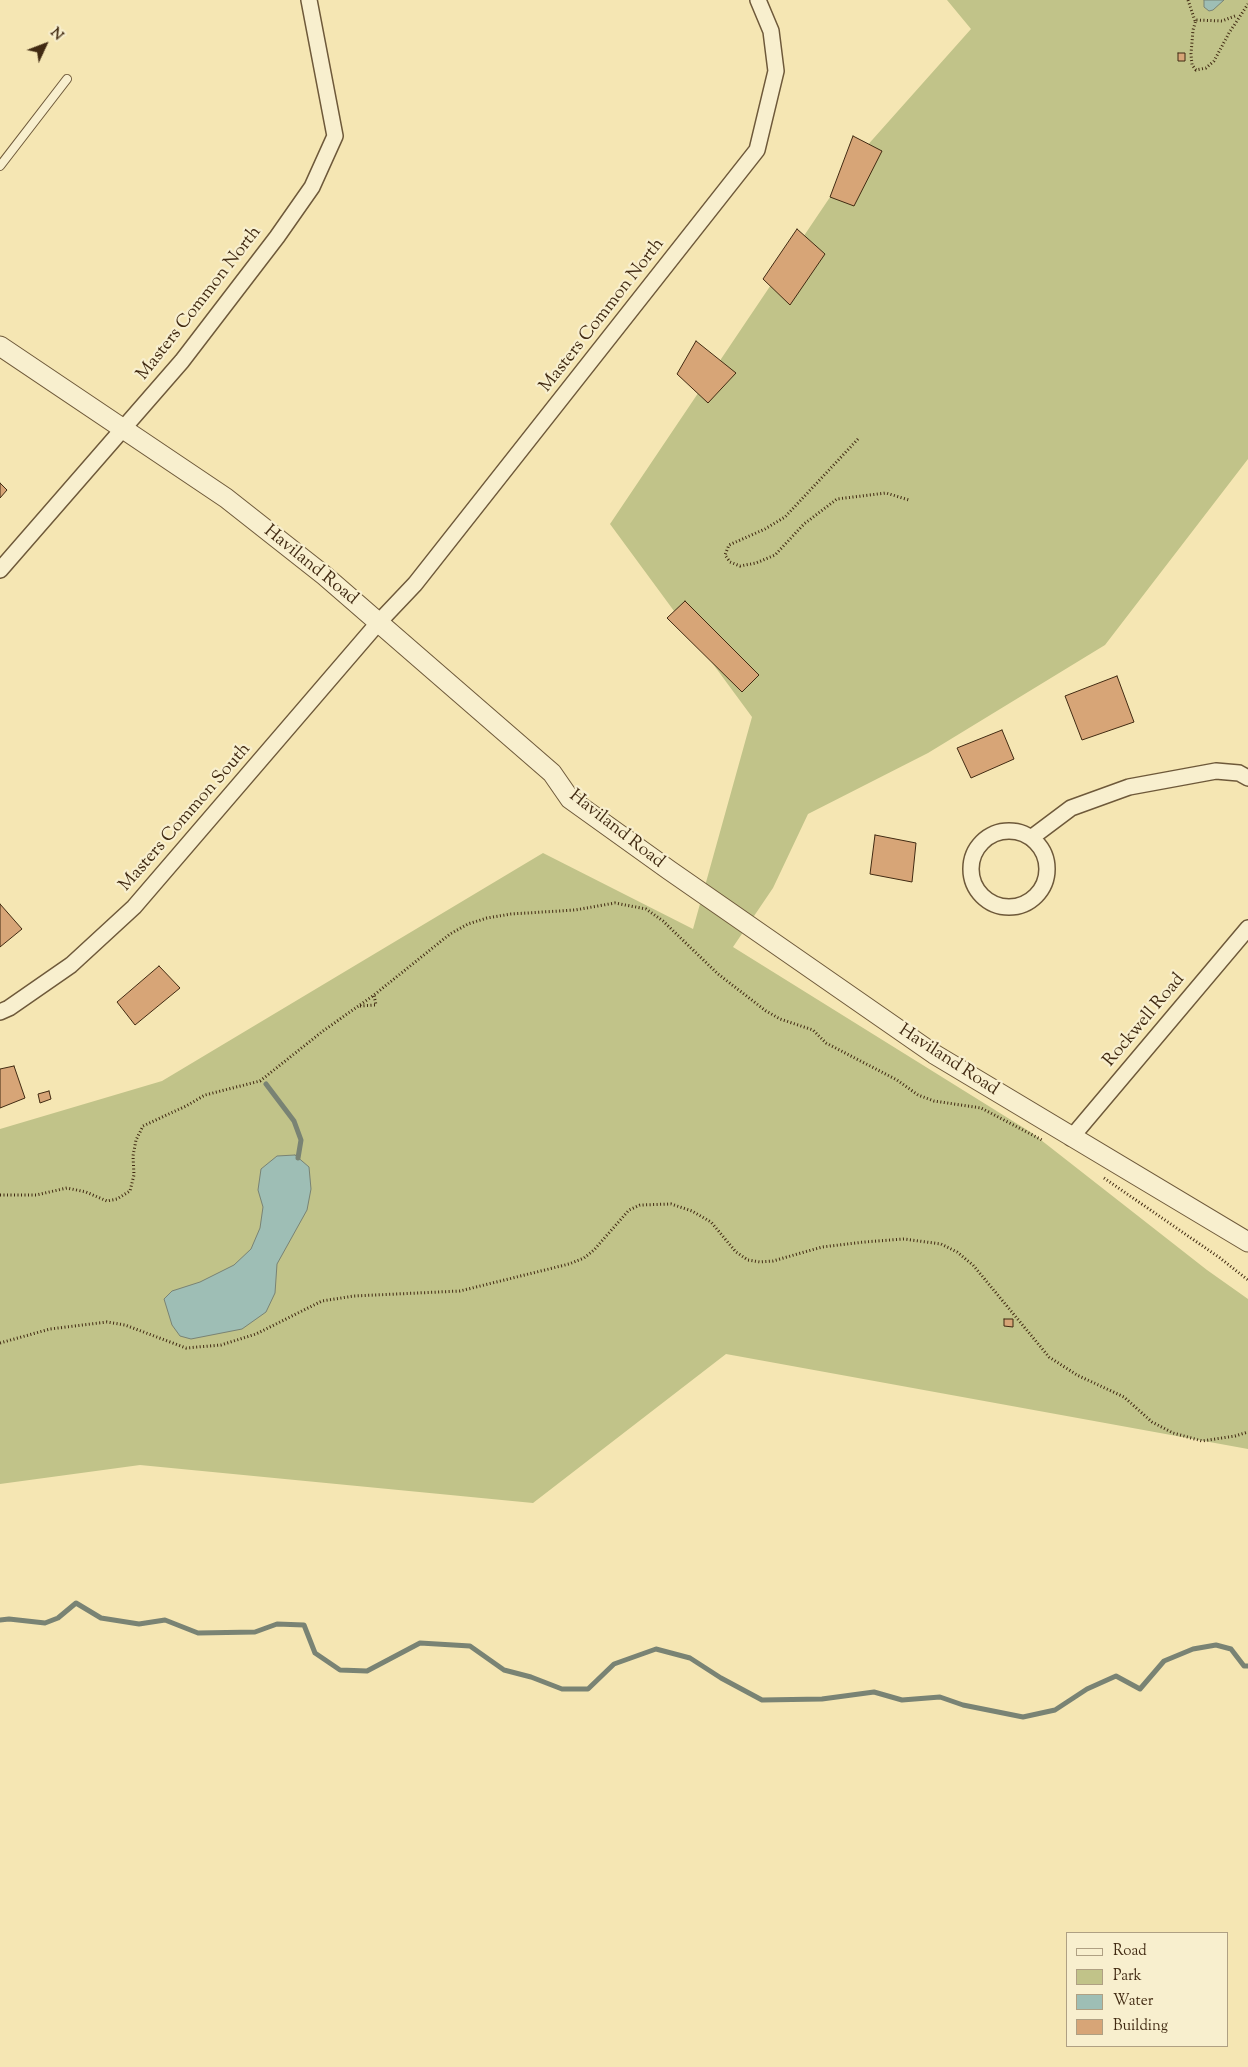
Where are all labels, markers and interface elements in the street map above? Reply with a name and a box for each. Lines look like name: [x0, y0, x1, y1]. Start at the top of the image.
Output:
north arrow: [20, 20, 70, 70]
text: N: [45, 24, 67, 46]
street label: Masters Common North: [133, 223, 267, 385]
street label: Masters Common North: [536, 235, 670, 397]
street label: Haviland Road: [258, 521, 362, 611]
street label: Masters Common South: [116, 739, 256, 897]
street label: Haviland Road: [564, 786, 668, 874]
street label: Rockwell Road: [1100, 970, 1190, 1072]
street label: Haviland Road: [894, 1021, 1002, 1101]
legend: [1066, 1932, 1228, 2047]
text: Road: [1113, 1941, 1147, 1962]
text: Park: [1113, 1966, 1142, 1987]
text: Water: [1113, 1991, 1153, 2012]
text: Building: [1113, 2016, 1168, 2037]

